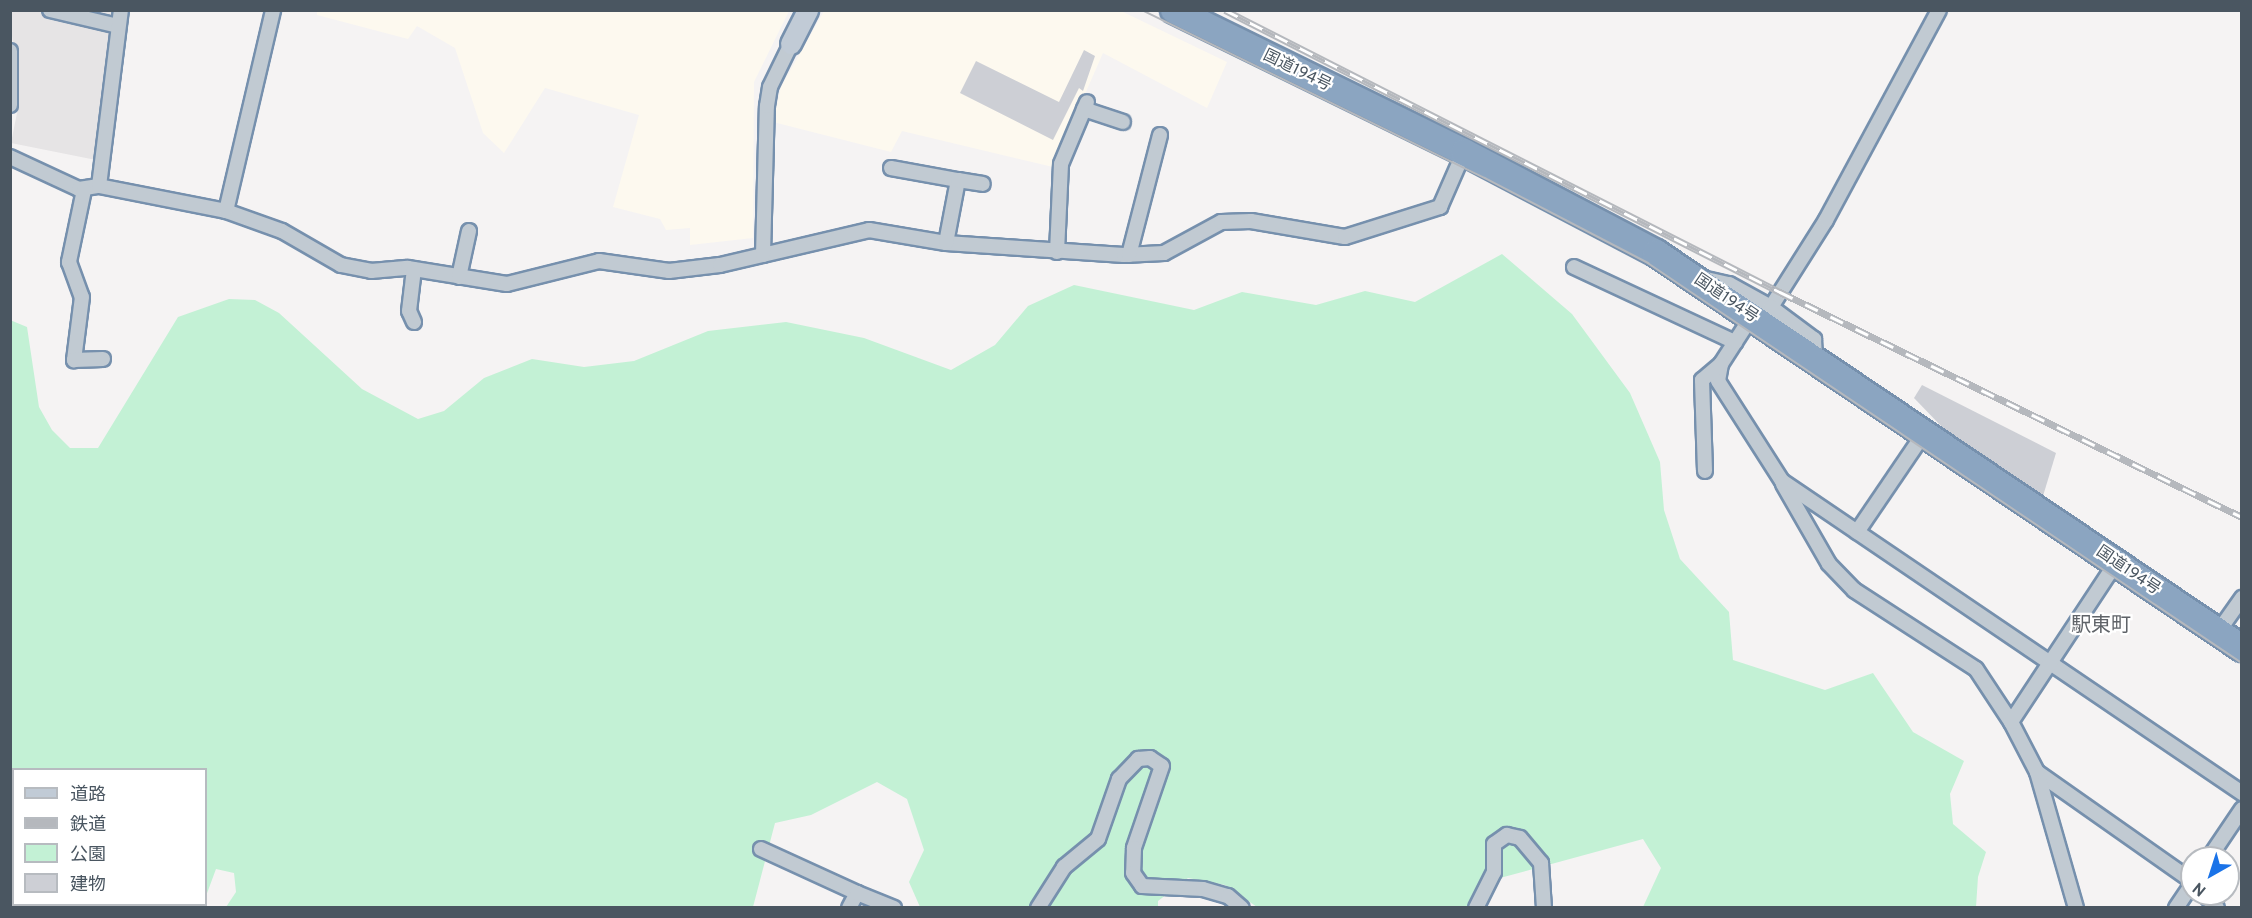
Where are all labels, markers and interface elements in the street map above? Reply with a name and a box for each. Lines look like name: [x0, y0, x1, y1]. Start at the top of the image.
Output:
street label: 国道194号: [1260, 46, 1334, 96]
street label: 国道194号: [1690, 271, 1762, 327]
street label: 国道194号: [2092, 543, 2164, 599]
district label: 駅東町: [2071, 614, 2131, 638]
legend: [12, 768, 207, 906]
text: 道路: [70, 784, 106, 807]
text: 鉄道: [70, 814, 106, 837]
text: 公園: [70, 844, 106, 867]
north arrow: [2180, 846, 2240, 906]
text: 建物: [70, 874, 106, 897]
text: N: [2189, 877, 2211, 900]

